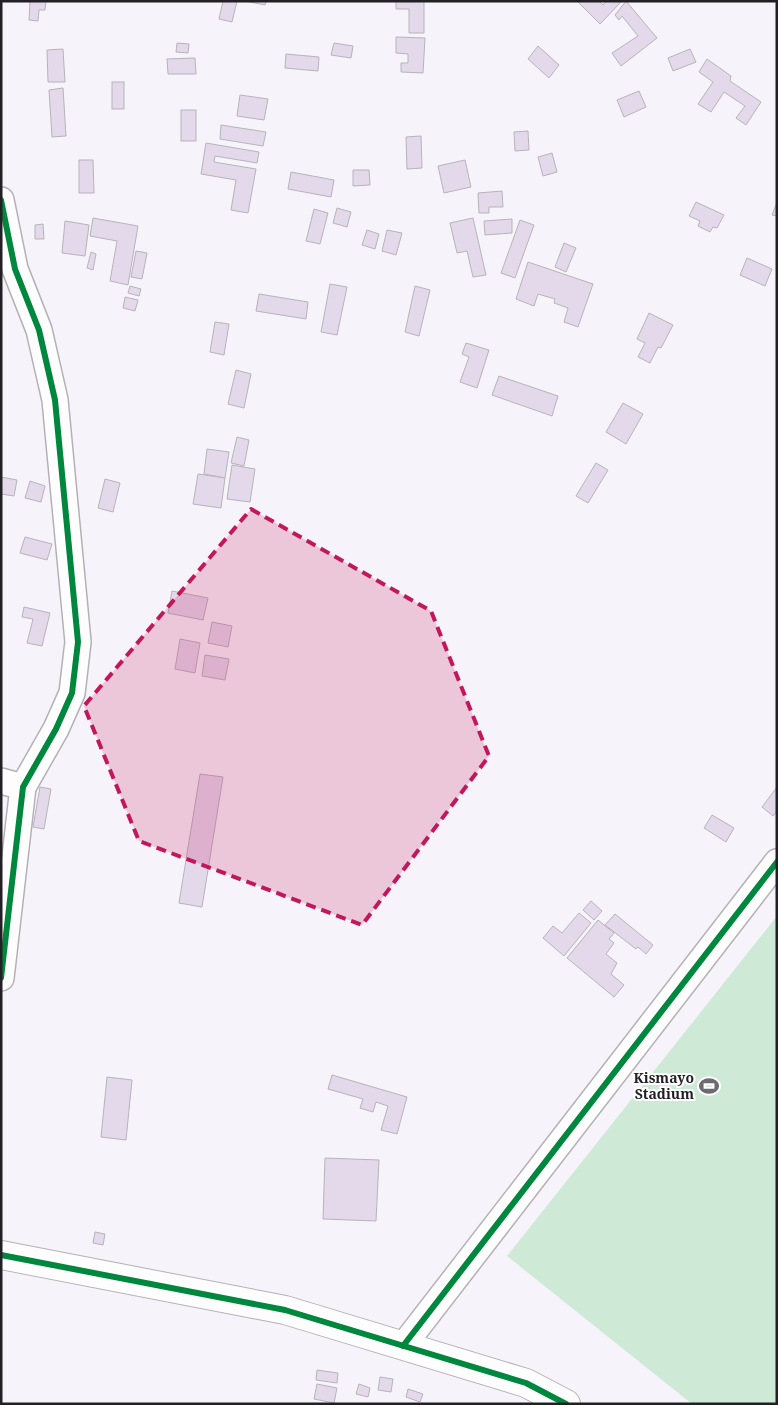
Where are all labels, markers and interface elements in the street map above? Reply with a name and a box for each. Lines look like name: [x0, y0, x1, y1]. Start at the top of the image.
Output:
place label: Kismayo Stadium: [633, 1068, 694, 1103]
sports icon: Kismayo Stadium: [698, 1075, 720, 1097]

